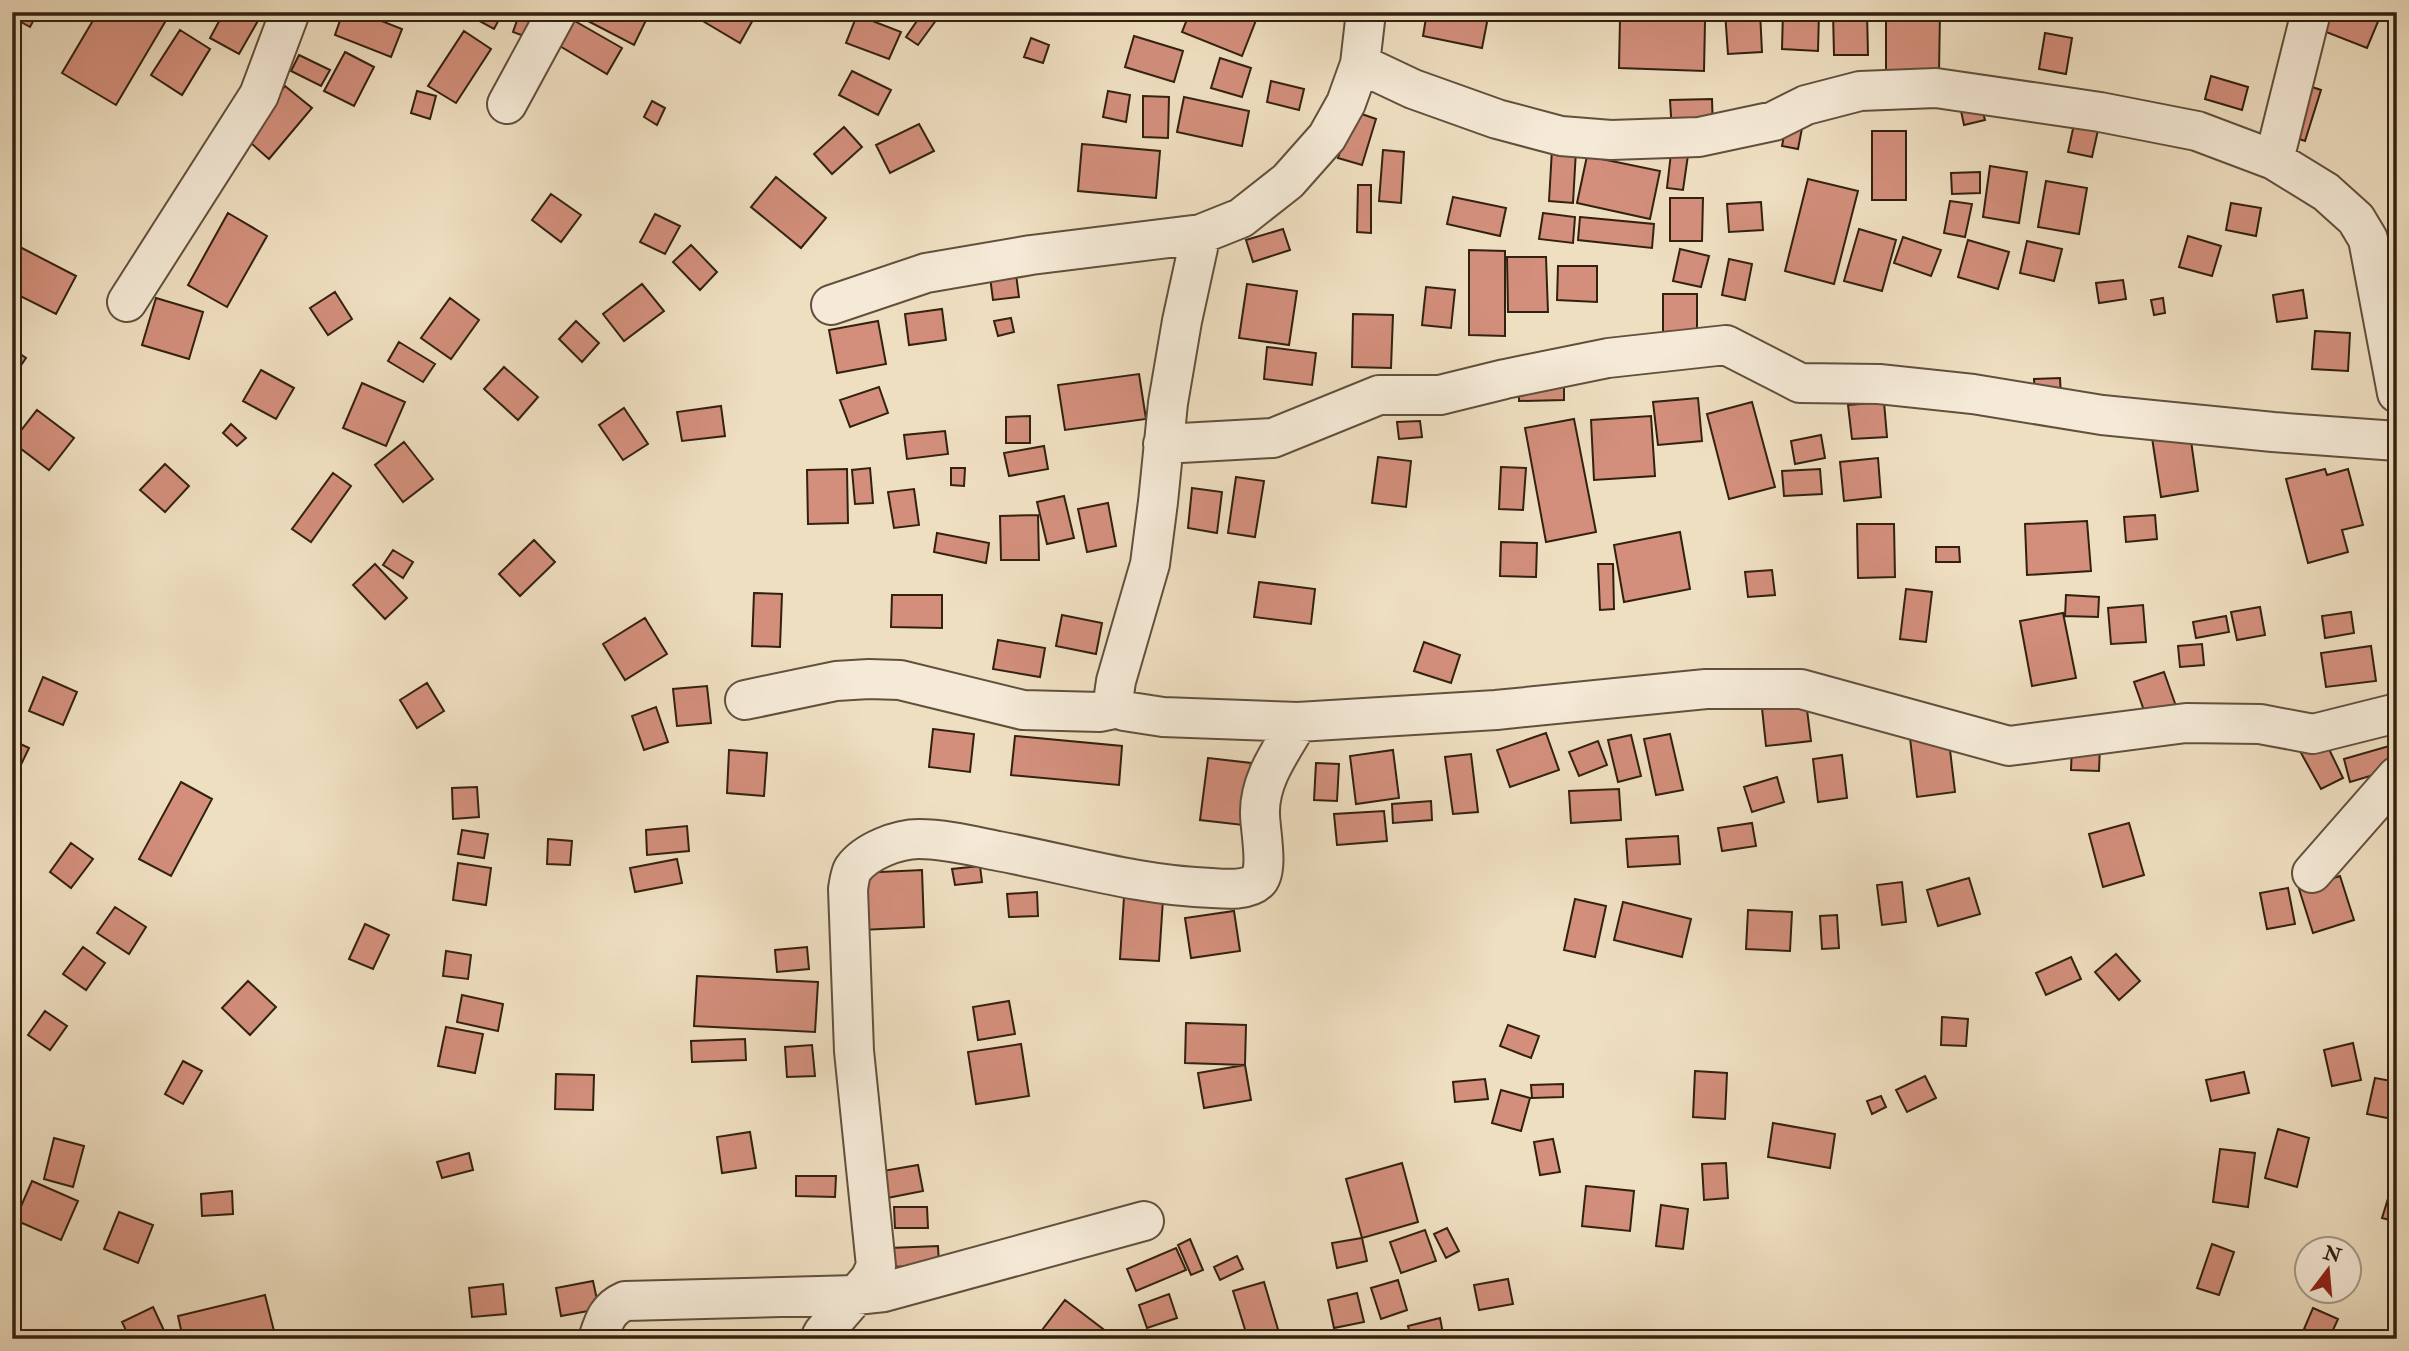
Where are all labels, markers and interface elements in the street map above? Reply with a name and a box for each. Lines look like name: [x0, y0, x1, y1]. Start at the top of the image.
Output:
north arrow: [2294, 1236, 2364, 1306]
text: N: [2320, 1240, 2345, 1269]

